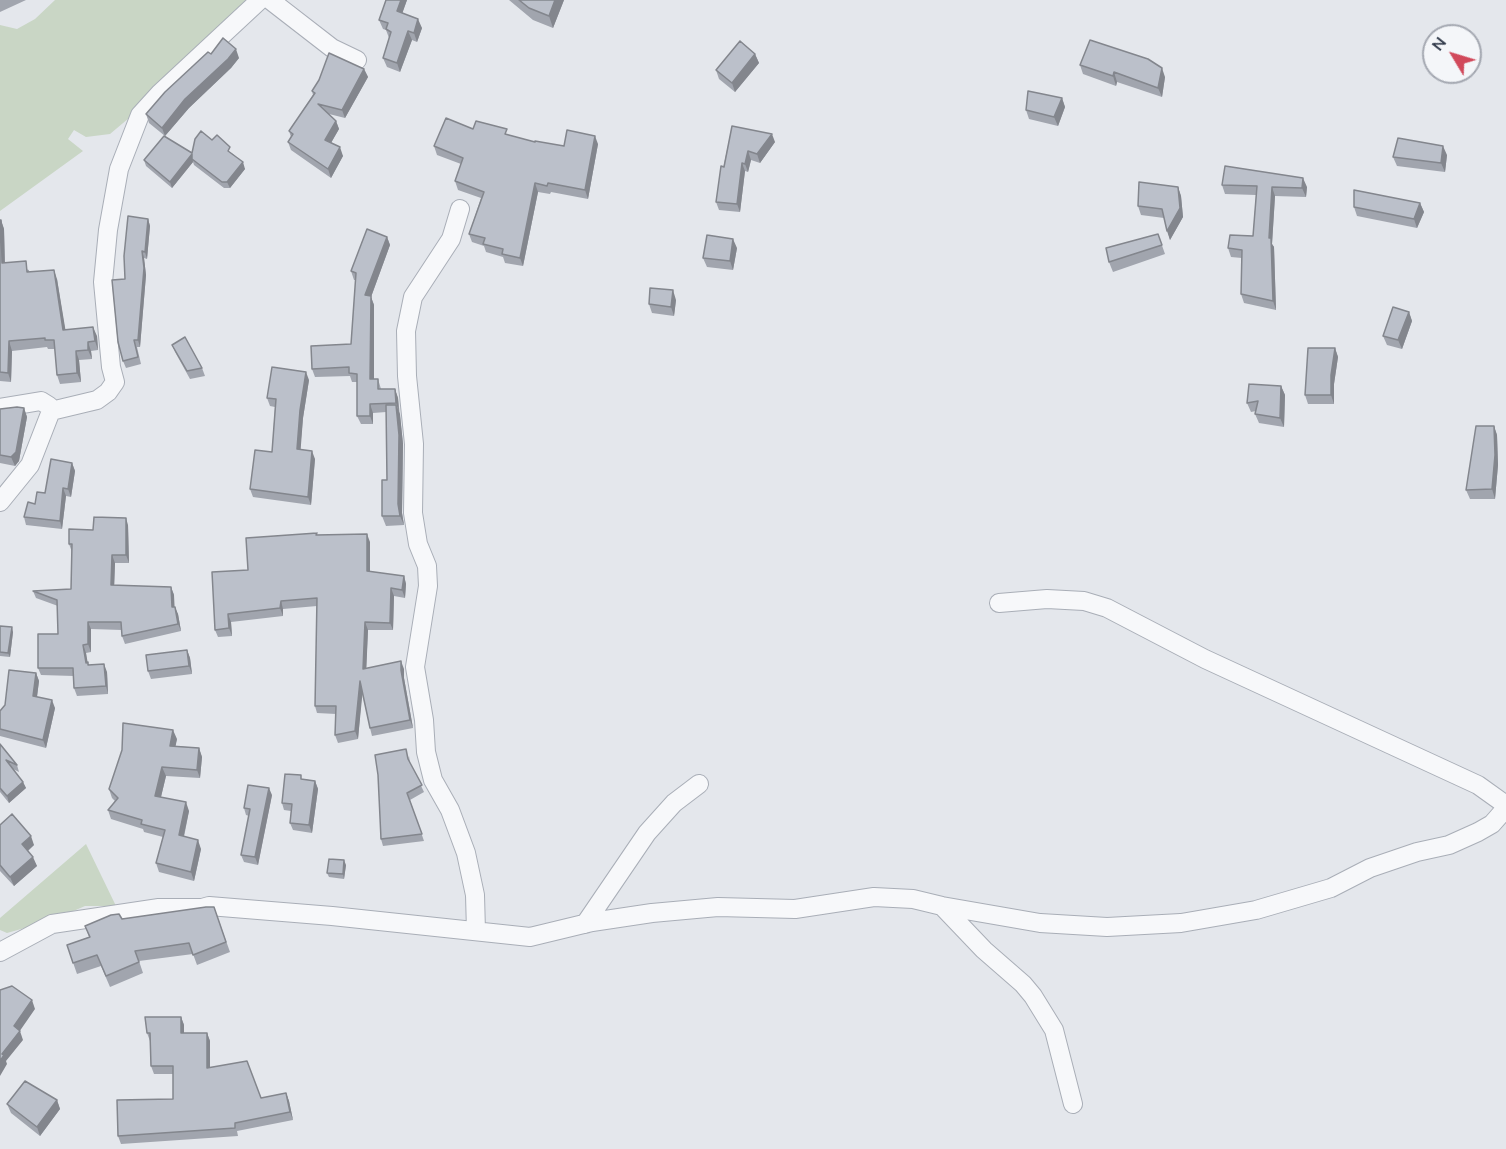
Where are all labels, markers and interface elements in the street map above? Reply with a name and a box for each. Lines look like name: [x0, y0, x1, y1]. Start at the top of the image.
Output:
north arrow: [1422, 24, 1482, 84]
text: N: [1427, 33, 1452, 56]

